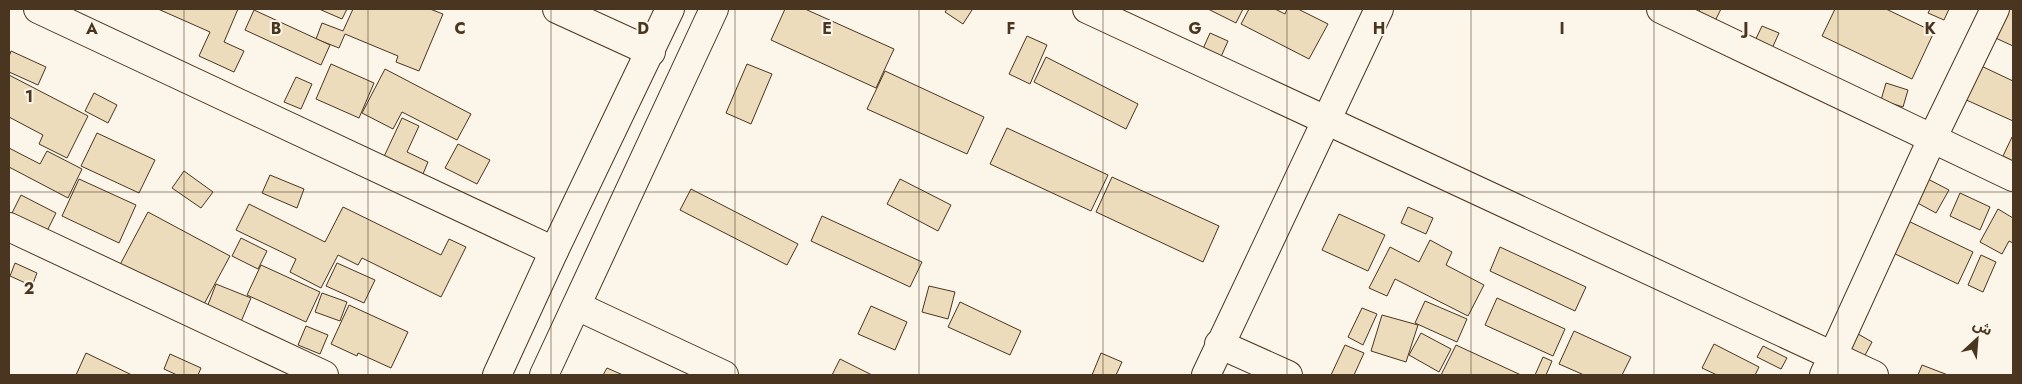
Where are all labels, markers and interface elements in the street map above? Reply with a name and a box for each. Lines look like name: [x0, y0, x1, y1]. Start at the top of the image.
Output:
text: A: [85, 17, 98, 40]
text: B: [271, 17, 281, 40]
text: C: [454, 17, 466, 40]
text: D: [637, 17, 649, 40]
text: E: [822, 17, 832, 40]
text: F: [1007, 17, 1015, 40]
text: G: [1188, 17, 1202, 40]
text: H: [1373, 17, 1385, 40]
text: I: [1559, 17, 1565, 40]
text: J: [1740, 17, 1749, 40]
text: K: [1924, 17, 1936, 40]
text: 1: [25, 85, 33, 108]
text: 2: [24, 277, 34, 300]
north arrow: [1952, 314, 2002, 364]
text: ش: [1970, 314, 1996, 341]

